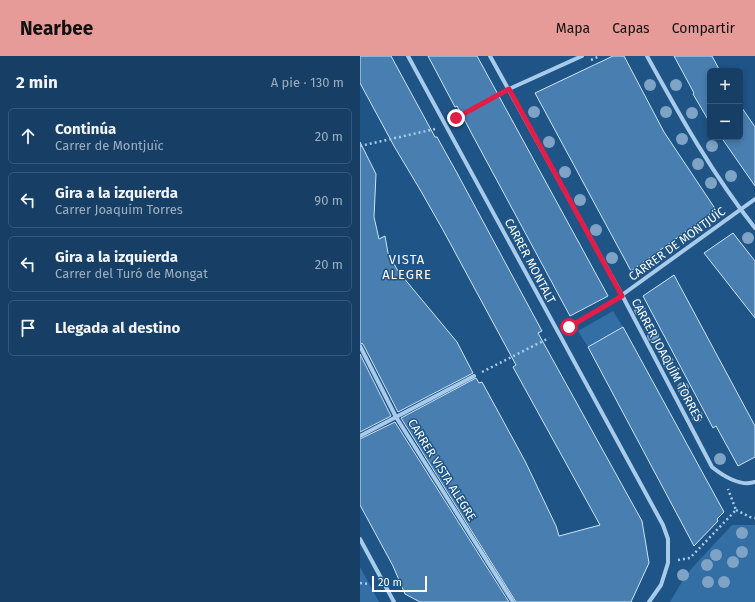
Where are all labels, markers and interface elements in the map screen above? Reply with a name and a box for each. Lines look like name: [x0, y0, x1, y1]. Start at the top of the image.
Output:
text: Nearbee: [20, 17, 93, 40]
text: Mapa: [556, 20, 590, 37]
text: Capas: [612, 20, 650, 37]
text: Compartir: [672, 20, 735, 37]
map controls: [707, 68, 743, 140]
button: +: [707, 68, 743, 104]
text: 2 min: [16, 72, 58, 93]
text: A pie · 130 m: [271, 75, 344, 90]
button: −: [707, 104, 743, 140]
route end: [447, 109, 465, 127]
text: Continúa: [55, 120, 116, 138]
icon: ahead: [17, 125, 39, 147]
text: 20 m: [315, 129, 343, 144]
text: Carrer de Montjuïc: [55, 138, 164, 153]
text: Gira a la izquierda: [55, 184, 178, 202]
icon: left: [17, 189, 39, 211]
text: 90 m: [314, 193, 343, 208]
text: Carrer Joaquím Torres: [55, 202, 183, 217]
street label: CARRER DE MONTJUÏC: [625, 203, 728, 284]
street label: CARRER MONTALT: [502, 216, 559, 307]
text: Gira a la izquierda: [55, 248, 178, 266]
district label: VISTA ALEGRE: [382, 252, 432, 282]
icon: left: [17, 253, 39, 275]
text: 20 m: [315, 257, 343, 272]
text: Carrer del Turó de Mongat: [55, 266, 208, 281]
street label: CARRER JOAQUÍM TORRES: [629, 296, 707, 424]
icon: arrive: [17, 317, 39, 339]
route start: [560, 318, 578, 336]
text: Llegada al destino: [55, 319, 180, 337]
street label: CARRER VISTA ALEGRE: [405, 416, 479, 524]
scale bar: [372, 574, 427, 593]
text: 20 m: [378, 576, 402, 589]

